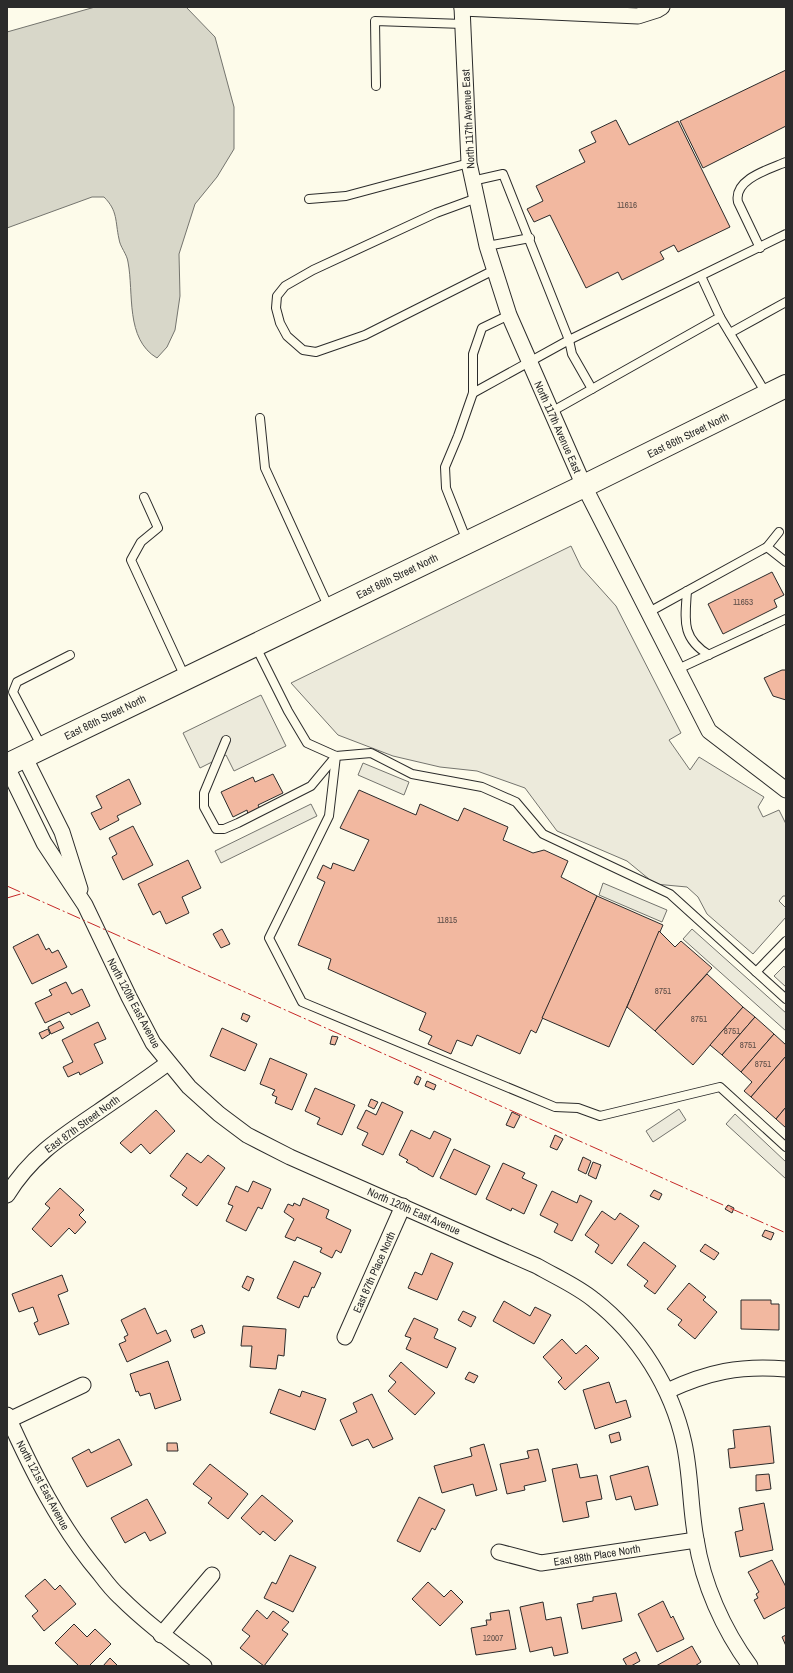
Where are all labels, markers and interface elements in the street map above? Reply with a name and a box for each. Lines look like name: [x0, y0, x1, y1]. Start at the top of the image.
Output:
street label: North 117th Avenue East: [458, 68, 478, 169]
house number: 11616: [617, 199, 637, 211]
street label: North 117th Avenue East: [531, 379, 585, 476]
street label: East 86th Street North: [645, 409, 731, 461]
street label: East 86th Street North: [354, 550, 440, 602]
house number: 11653: [733, 596, 753, 608]
street label: East 86th Street North: [62, 691, 148, 743]
house number: 11815: [437, 914, 457, 926]
street label: North 120th East Avenue: [104, 955, 164, 1051]
house number: 8751: [655, 985, 671, 997]
house number: 8751: [691, 1013, 707, 1025]
house number: 8751: [724, 1025, 740, 1037]
house number: 8751: [740, 1039, 756, 1051]
house number: 8751: [755, 1058, 771, 1070]
street label: East 87th Street North: [42, 1092, 122, 1156]
street label: North 120th East Avenue: [365, 1184, 463, 1238]
street label: East 87th Place North: [350, 1229, 398, 1315]
street label: North 121st East Avenue: [13, 1438, 73, 1532]
street label: East 88th Place North: [553, 1541, 641, 1569]
house number: 12007: [483, 1632, 503, 1644]

